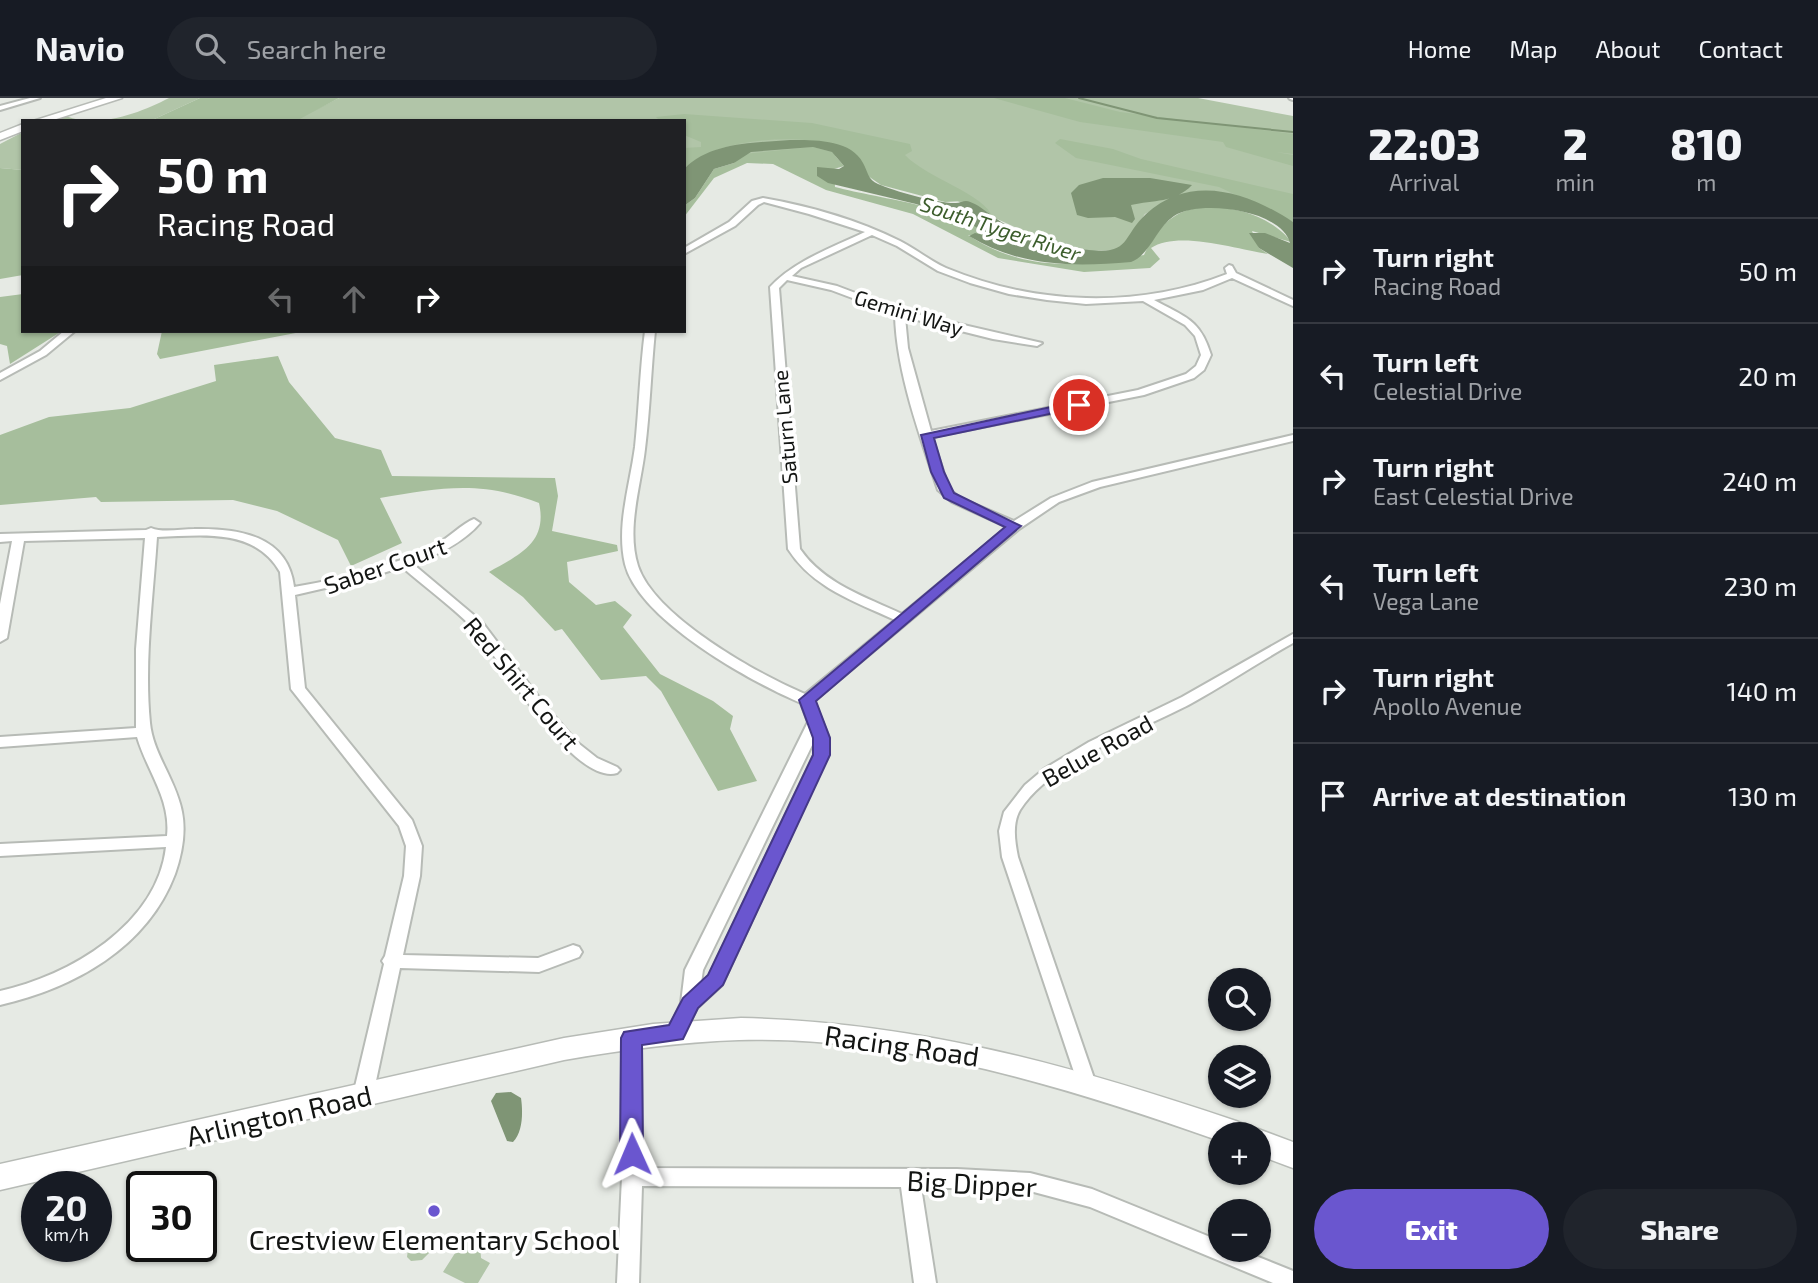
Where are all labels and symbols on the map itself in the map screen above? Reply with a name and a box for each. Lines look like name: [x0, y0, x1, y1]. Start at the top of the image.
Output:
water label: South Tyger River: [917, 190, 1085, 267]
street label: Gemini Way: [852, 284, 966, 340]
street label: Saturn Lane: [767, 369, 801, 485]
pin: [1049, 375, 1109, 435]
street label: Saber Court: [320, 531, 450, 599]
street label: Red Shirt Court: [458, 611, 586, 755]
street label: Belue Road: [1037, 708, 1157, 792]
street label: Racing Road: [822, 1017, 982, 1073]
street label: Arlington Road: [183, 1077, 375, 1153]
position arrow: [595, 1117, 669, 1191]
street label: Big Dipper: [906, 1163, 1038, 1203]
speed limit sign: 30: [126, 1171, 217, 1262]
marker: Crestview Elementary School: [426, 1203, 442, 1219]
place label: Crestview Elementary School: [249, 1222, 620, 1256]

